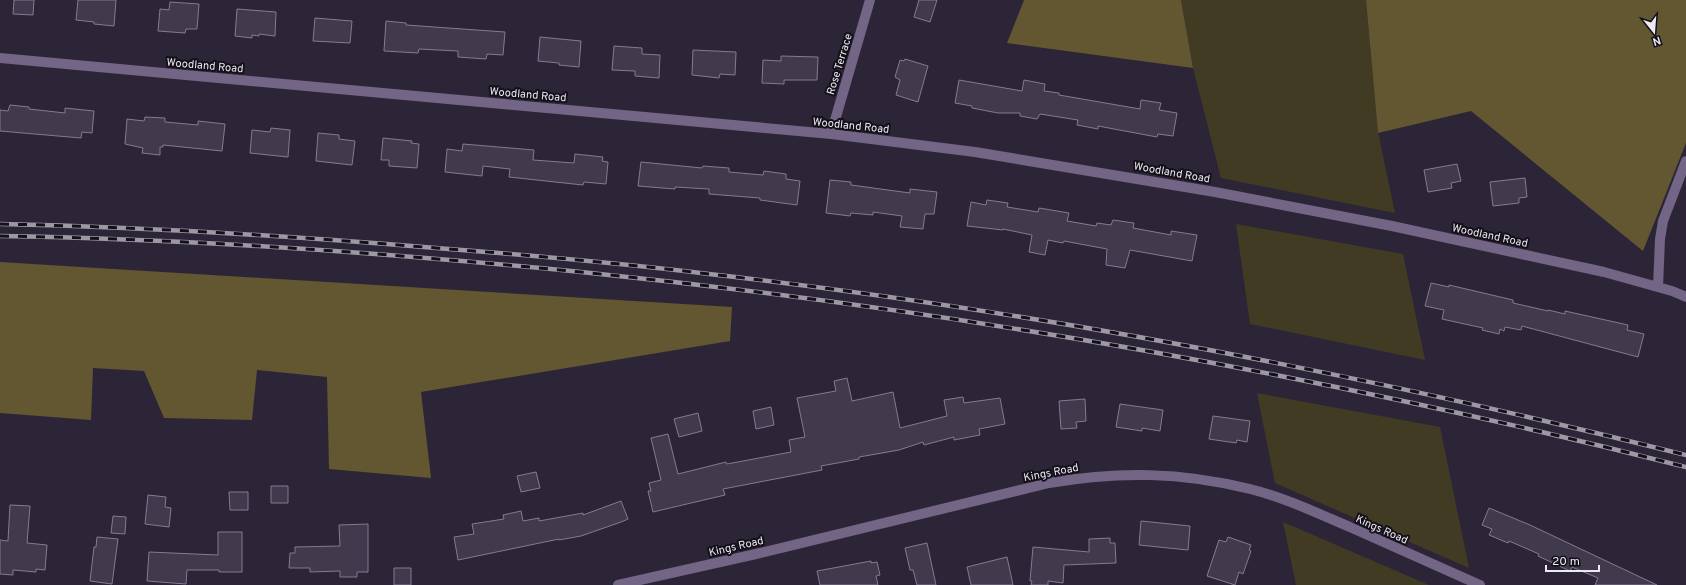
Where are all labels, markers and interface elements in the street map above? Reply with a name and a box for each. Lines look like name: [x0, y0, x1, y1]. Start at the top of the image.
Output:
north arrow: [1634, 12, 1674, 52]
street label: Rose Terrace: [824, 32, 856, 97]
text: N: [1651, 33, 1662, 48]
street label: Woodland Road: [166, 56, 244, 76]
street label: Woodland Road: [489, 85, 567, 105]
street label: Woodland Road: [812, 115, 890, 137]
street label: Woodland Road: [1133, 159, 1211, 187]
street label: Woodland Road: [1451, 221, 1529, 251]
street label: Kings Road: [1022, 461, 1080, 485]
street label: Kings Road: [1353, 512, 1410, 548]
street label: Kings Road: [707, 534, 765, 560]
scale bar: [1546, 547, 1599, 573]
text: 20 m: [1552, 554, 1580, 570]

